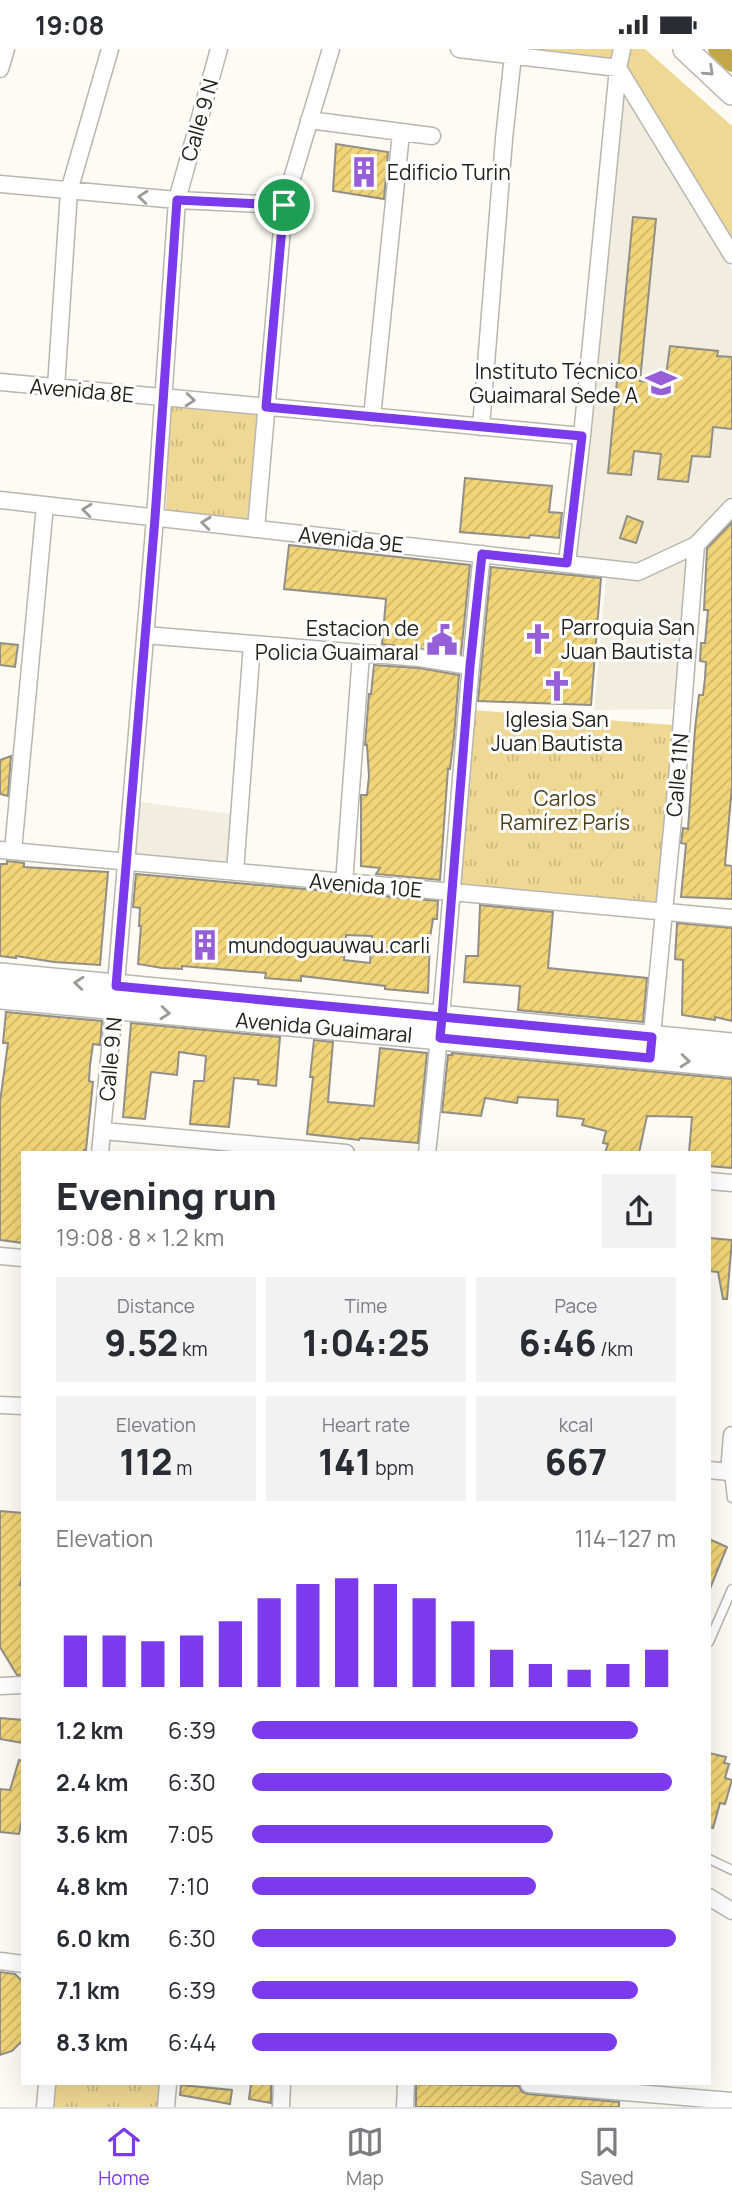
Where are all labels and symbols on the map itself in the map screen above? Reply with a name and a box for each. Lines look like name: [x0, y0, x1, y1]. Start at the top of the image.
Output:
one-way arrow: [701, 63, 714, 75]
street label: Calle 9 N: [174, 75, 224, 165]
building icon: Edificio Turin: [347, 155, 381, 189]
place label: Edificio Turin: [387, 158, 511, 186]
pin: [254, 175, 314, 235]
one-way arrow: [137, 190, 148, 205]
place label: Instituto Técnico Guaimaral Sede A: [469, 357, 638, 409]
school or university icon: Instituto Técnico Guaimaral Sede A: [644, 366, 678, 400]
street label: Avenida 8E: [29, 371, 135, 409]
one-way arrow: [185, 392, 196, 407]
one-way arrow: [81, 503, 92, 518]
one-way arrow: [200, 516, 211, 531]
street label: Avenida 9E: [297, 520, 405, 558]
place label: Parroquia San Juan Bautista: [561, 613, 695, 665]
place label: Estacion de Policia Guaimaral: [255, 614, 419, 666]
church icon: Parroquia San Juan Bautista: [521, 622, 555, 656]
public building icon: Estacion de Policia Guaimaral: [425, 623, 459, 657]
church icon: Iglesia San Juan Bautista: [540, 669, 574, 703]
place label: Iglesia San Juan Bautista: [491, 705, 623, 757]
street label: Calle 11N: [659, 732, 695, 818]
park label: Carlos Ramírez París: [500, 784, 630, 836]
street label: Avenida 10E: [308, 866, 424, 904]
building icon: mundoguauwau.carli: [188, 928, 222, 962]
place label: mundoguauwau.carli: [228, 931, 430, 959]
one-way arrow: [73, 976, 84, 991]
one-way arrow: [160, 1005, 171, 1020]
street label: Avenida Guaimaral: [234, 1005, 414, 1049]
street label: Calle 9 N: [92, 1016, 128, 1102]
one-way arrow: [680, 1053, 691, 1068]

